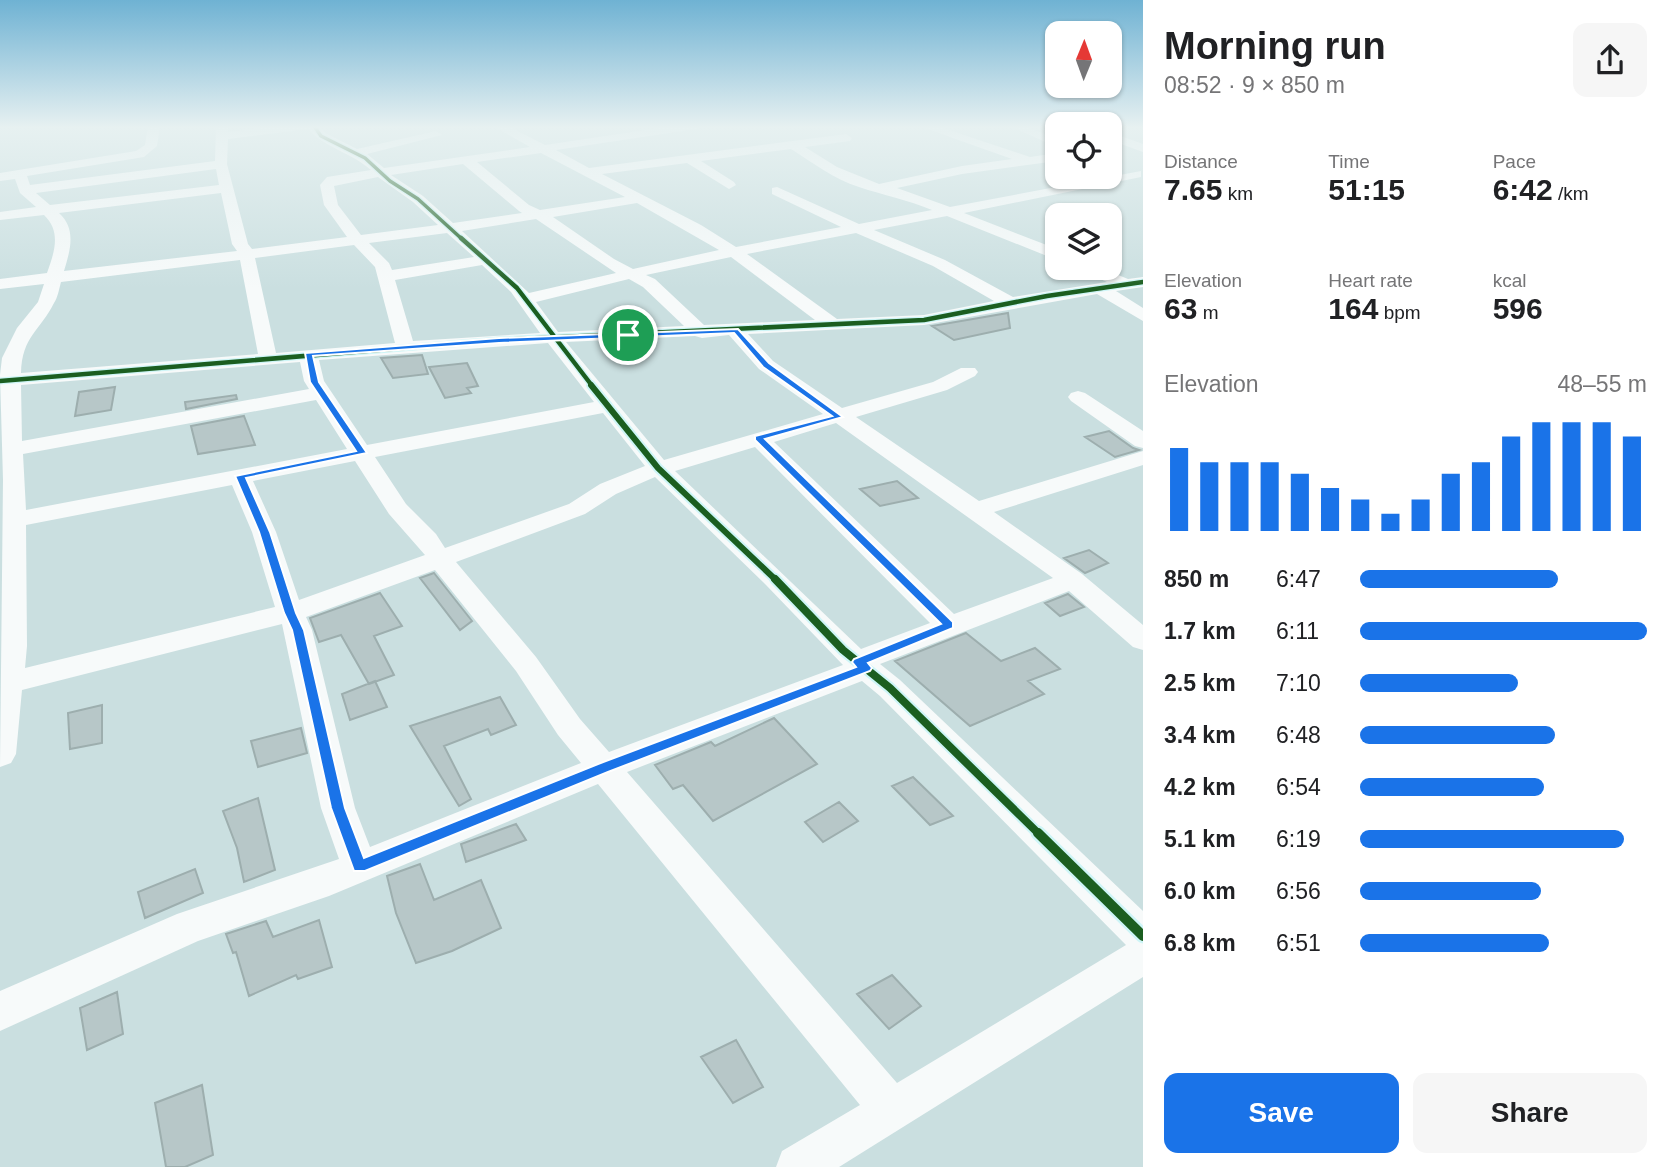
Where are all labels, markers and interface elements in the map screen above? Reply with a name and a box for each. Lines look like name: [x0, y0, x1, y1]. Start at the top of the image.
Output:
north arrow: [1045, 21, 1122, 98]
map controls: [1045, 21, 1122, 280]
button: share: [1573, 23, 1647, 97]
text: Morning run: [1164, 25, 1386, 67]
text: 08:52 · 9 × 850 m: [1164, 72, 1345, 98]
button: locate: [1045, 112, 1122, 189]
text: Distance: [1164, 151, 1238, 172]
text: Time: [1328, 151, 1370, 172]
text: Pace: [1493, 151, 1536, 172]
text: 7.65: [1164, 173, 1222, 206]
text: 51:15: [1328, 173, 1405, 206]
text: 6:42: [1493, 173, 1553, 206]
text: km: [1222, 183, 1253, 204]
text: /km: [1553, 183, 1589, 204]
button: layers: [1045, 203, 1122, 280]
text: Elevation: [1164, 270, 1242, 291]
text: Heart rate: [1328, 270, 1413, 291]
text: kcal: [1493, 270, 1526, 291]
text: 63: [1164, 292, 1197, 325]
text: 164: [1328, 292, 1378, 325]
text: 596: [1493, 292, 1543, 325]
text: m: [1197, 302, 1218, 323]
text: bpm: [1378, 302, 1421, 323]
pin: [598, 305, 658, 365]
icon: arrive: [609, 316, 647, 354]
text: Elevation: [1164, 371, 1259, 397]
text: 48–55 m: [1557, 371, 1647, 397]
text: 850 m: [1164, 566, 1229, 592]
text: 6:47: [1276, 566, 1321, 592]
text: 1.7 km: [1164, 618, 1236, 644]
text: 6:11: [1276, 618, 1319, 644]
text: 2.5 km: [1164, 670, 1236, 696]
text: 7:10: [1276, 670, 1321, 696]
text: 3.4 km: [1164, 722, 1236, 748]
text: 6:48: [1276, 722, 1321, 748]
text: 4.2 km: [1164, 774, 1236, 800]
text: 6:54: [1276, 774, 1321, 800]
text: 5.1 km: [1164, 826, 1236, 852]
text: 6:19: [1276, 826, 1321, 852]
text: 6.0 km: [1164, 878, 1236, 904]
text: 6:56: [1276, 878, 1321, 904]
text: 6.8 km: [1164, 930, 1236, 956]
text: 6:51: [1276, 930, 1321, 956]
button: Save: [1164, 1073, 1399, 1153]
button: Share: [1413, 1073, 1647, 1153]

